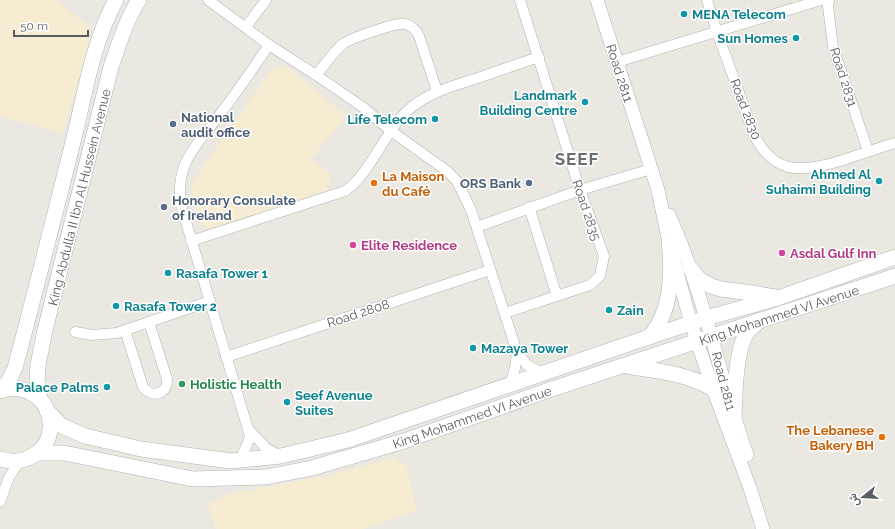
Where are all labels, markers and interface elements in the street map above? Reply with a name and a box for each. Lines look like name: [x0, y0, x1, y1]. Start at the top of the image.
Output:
place label: MENA Telecom: [692, 7, 786, 22]
marker: MENA Telecom: [679, 9, 689, 19]
scale bar: [14, 12, 88, 38]
text: 50 m: [20, 19, 48, 33]
place label: Sun Homes: [717, 31, 789, 46]
marker: Sun Homes: [791, 33, 801, 43]
street label: Road 2811: [603, 42, 636, 104]
street label: Road 2831: [827, 46, 860, 109]
street label: Road 2830: [727, 77, 764, 142]
street label: King Abdulla II Ibn Al Hussein Avenue: [45, 87, 114, 307]
place label: Landmark Building Centre: [480, 88, 578, 118]
marker: Landmark Building Centre: [580, 97, 590, 107]
place label: National audit office: [181, 110, 250, 140]
place label: Life Telecom: [347, 112, 427, 127]
marker: Life Telecom: [430, 114, 440, 124]
marker: National audit office: [168, 119, 178, 129]
district label: SEEF: [555, 149, 599, 169]
place label: Ahmed Al Suhaimi Building: [766, 167, 872, 197]
place label: La Maison du Café: [382, 169, 444, 199]
place label: ORS Bank: [460, 176, 522, 191]
marker: Ahmed Al Suhaimi Building: [874, 176, 884, 186]
marker: La Maison du Café: [369, 178, 379, 188]
marker: ORS Bank: [524, 178, 534, 188]
street label: Road 2835: [569, 178, 604, 242]
place label: Honorary Consulate of Ireland: [172, 193, 296, 223]
marker: Honorary Consulate of Ireland: [159, 202, 169, 212]
place label: Elite Residence: [361, 238, 457, 253]
marker: Elite Residence: [348, 240, 358, 250]
place label: Asdal Gulf Inn: [790, 246, 877, 261]
marker: Asdal Gulf Inn: [777, 248, 787, 258]
place label: Rasafa Tower 1: [176, 266, 269, 281]
marker: Rasafa Tower 1: [163, 268, 173, 278]
street label: King Mohammed VI Avenue: [697, 282, 861, 348]
street label: Road 2808: [325, 296, 391, 331]
place label: Rasafa Tower 2: [124, 299, 217, 314]
marker: Rasafa Tower 2: [111, 301, 121, 311]
place label: Zain: [617, 303, 644, 318]
marker: Zain: [604, 305, 614, 315]
place label: Mazaya Tower: [481, 341, 568, 356]
marker: Mazaya Tower: [468, 343, 478, 353]
street label: Road 2811: [708, 350, 739, 413]
place label: Holistic Health: [190, 377, 282, 392]
marker: Holistic Health: [177, 379, 187, 389]
place label: Palace Palms: [16, 380, 100, 395]
marker: Palace Palms: [102, 382, 112, 392]
street label: King Mohammed VI Avenue: [391, 383, 554, 452]
place label: Seef Avenue Suites: [295, 388, 373, 418]
marker: Seef Avenue Suites: [282, 397, 292, 407]
place label: The Lebanese Bakery BH: [786, 423, 874, 453]
marker: The Lebanese Bakery BH: [877, 432, 887, 442]
north arrow: [843, 477, 883, 517]
text: ش: [846, 492, 862, 508]

